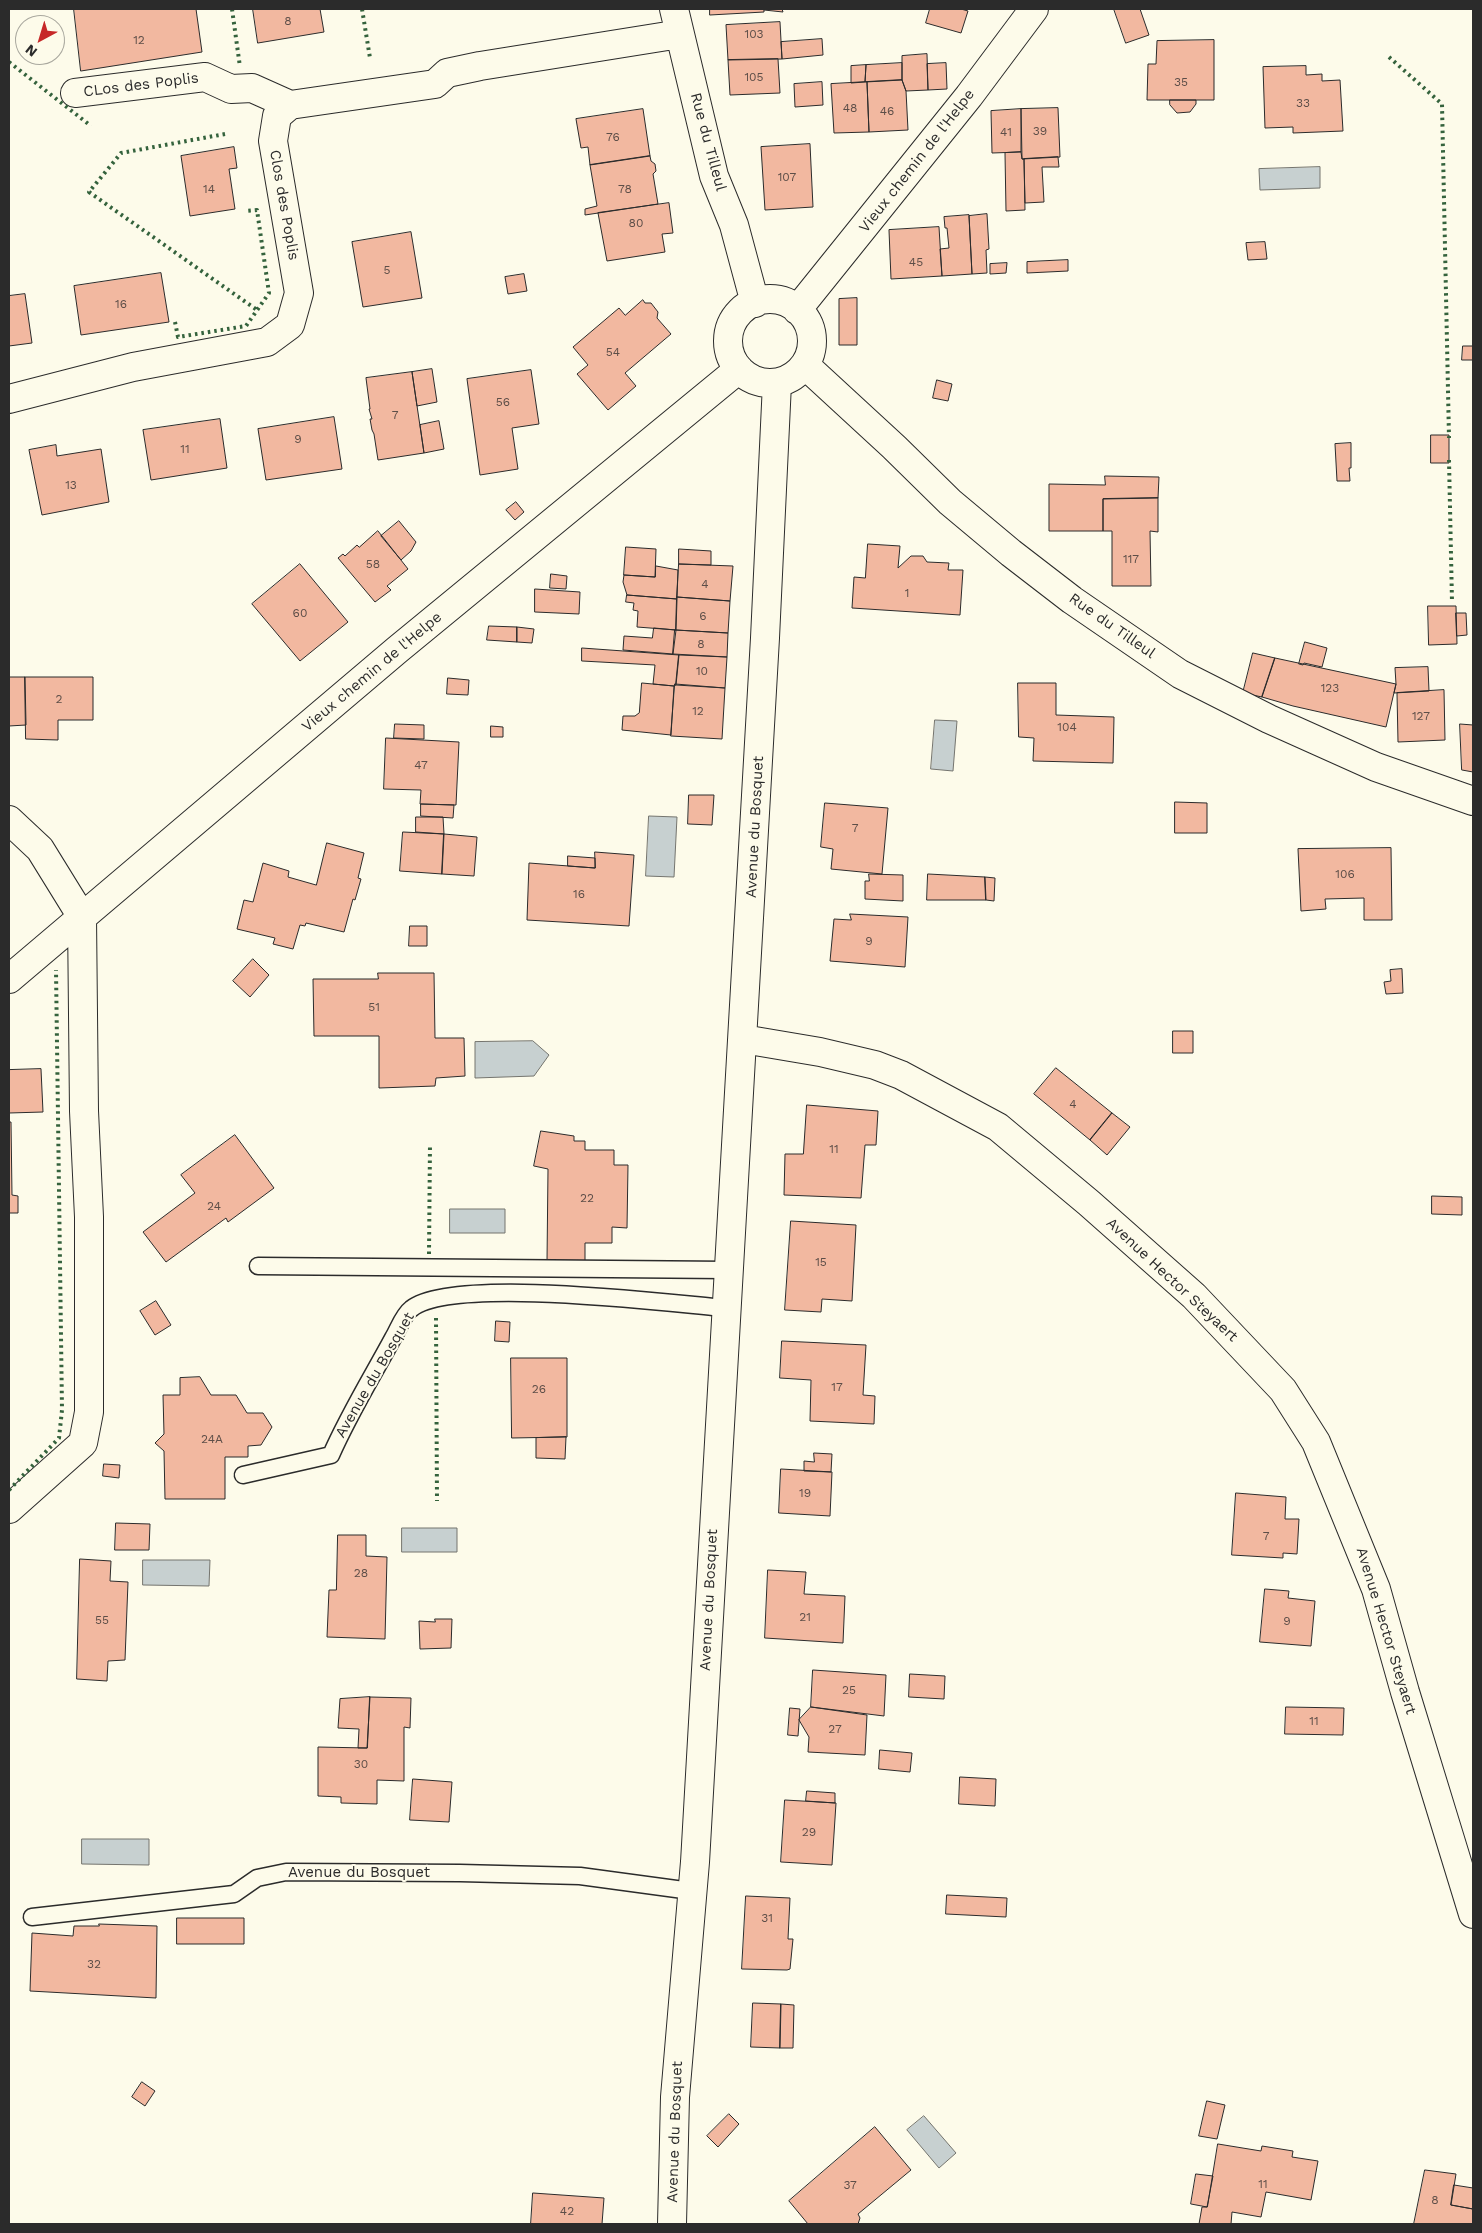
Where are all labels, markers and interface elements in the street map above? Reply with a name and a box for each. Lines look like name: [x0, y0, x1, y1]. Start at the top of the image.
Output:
house number: 8: [284, 14, 292, 28]
north arrow: [15, 15, 65, 65]
house number: 103: [745, 27, 763, 41]
house number: 12: [133, 33, 145, 47]
text: N: [22, 41, 40, 60]
street label: CLos des Poplis: [82, 69, 200, 101]
house number: 105: [744, 70, 764, 84]
house number: 35: [1174, 75, 1188, 89]
street label: Vieux chemin de l'Helpe: [855, 86, 979, 236]
street label: Rue du Tilleul: [686, 91, 730, 193]
house number: 33: [1296, 96, 1310, 110]
house number: 48: [843, 101, 857, 115]
house number: 46: [880, 104, 894, 118]
house number: 39: [1033, 124, 1047, 138]
house number: 41: [1000, 125, 1012, 139]
house number: 76: [606, 130, 620, 144]
street label: Clos des Poplis: [265, 148, 303, 262]
house number: 107: [778, 170, 796, 184]
house number: 14: [203, 182, 215, 196]
house number: 78: [618, 182, 632, 196]
house number: 80: [629, 216, 643, 230]
house number: 45: [909, 255, 923, 269]
house number: 5: [384, 263, 390, 277]
house number: 16: [115, 297, 127, 311]
house number: 54: [606, 345, 620, 359]
house number: 56: [496, 395, 510, 409]
house number: 7: [392, 408, 398, 422]
house number: 9: [294, 432, 302, 446]
house number: 11: [180, 442, 190, 456]
house number: 13: [65, 478, 77, 492]
house number: 117: [1123, 552, 1139, 566]
house number: 58: [366, 557, 380, 571]
house number: 4: [701, 577, 709, 591]
house number: 1: [905, 586, 909, 600]
street label: Rue du Tilleul: [1065, 590, 1159, 662]
house number: 60: [293, 606, 307, 620]
street label: Vieux chemin de l'Helpe: [298, 608, 446, 736]
house number: 6: [699, 609, 707, 623]
house number: 8: [697, 637, 705, 651]
house number: 10: [696, 664, 708, 678]
house number: 123: [1321, 681, 1339, 695]
house number: 2: [56, 692, 62, 706]
house number: 12: [692, 704, 704, 718]
house number: 127: [1412, 709, 1430, 723]
house number: 104: [1057, 720, 1077, 734]
street label: Avenue du Bosquet: [742, 756, 768, 898]
house number: 47: [414, 758, 428, 772]
house number: 7: [852, 821, 858, 835]
house number: 106: [1335, 867, 1355, 881]
house number: 16: [573, 887, 585, 901]
house number: 9: [865, 934, 873, 948]
house number: 51: [368, 1000, 380, 1014]
house number: 4: [1069, 1097, 1077, 1111]
house number: 11: [829, 1142, 839, 1156]
house number: 22: [580, 1191, 594, 1205]
house number: 24: [207, 1199, 221, 1213]
street label: Avenue Hector Steyaert: [1102, 1214, 1242, 1346]
house number: 15: [815, 1255, 827, 1269]
street label: Avenue du Bosquet: [332, 1309, 418, 1441]
house number: 17: [831, 1380, 843, 1394]
house number: 26: [532, 1382, 546, 1396]
house number: 24A: [201, 1432, 223, 1446]
house number: 19: [799, 1486, 811, 1500]
street label: Avenue du Bosquet: [696, 1529, 722, 1671]
house number: 7: [1263, 1529, 1269, 1543]
street label: Avenue Hector Steyaert: [1352, 1545, 1420, 1717]
house number: 28: [354, 1566, 368, 1580]
house number: 21: [799, 1610, 811, 1624]
house number: 55: [95, 1613, 109, 1627]
house number: 9: [1283, 1614, 1291, 1628]
house number: 25: [842, 1683, 856, 1697]
house number: 11: [1309, 1714, 1319, 1728]
house number: 27: [828, 1722, 842, 1736]
house number: 30: [354, 1757, 368, 1771]
house number: 29: [802, 1825, 816, 1839]
street label: Avenue du Bosquet: [288, 1864, 430, 1882]
house number: 31: [761, 1911, 773, 1925]
house number: 32: [87, 1957, 101, 1971]
street label: Avenue du Bosquet: [664, 2061, 686, 2203]
house number: 11: [1258, 2177, 1268, 2191]
house number: 37: [843, 2178, 857, 2192]
house number: 8: [1431, 2193, 1439, 2207]
house number: 42: [560, 2204, 574, 2218]

